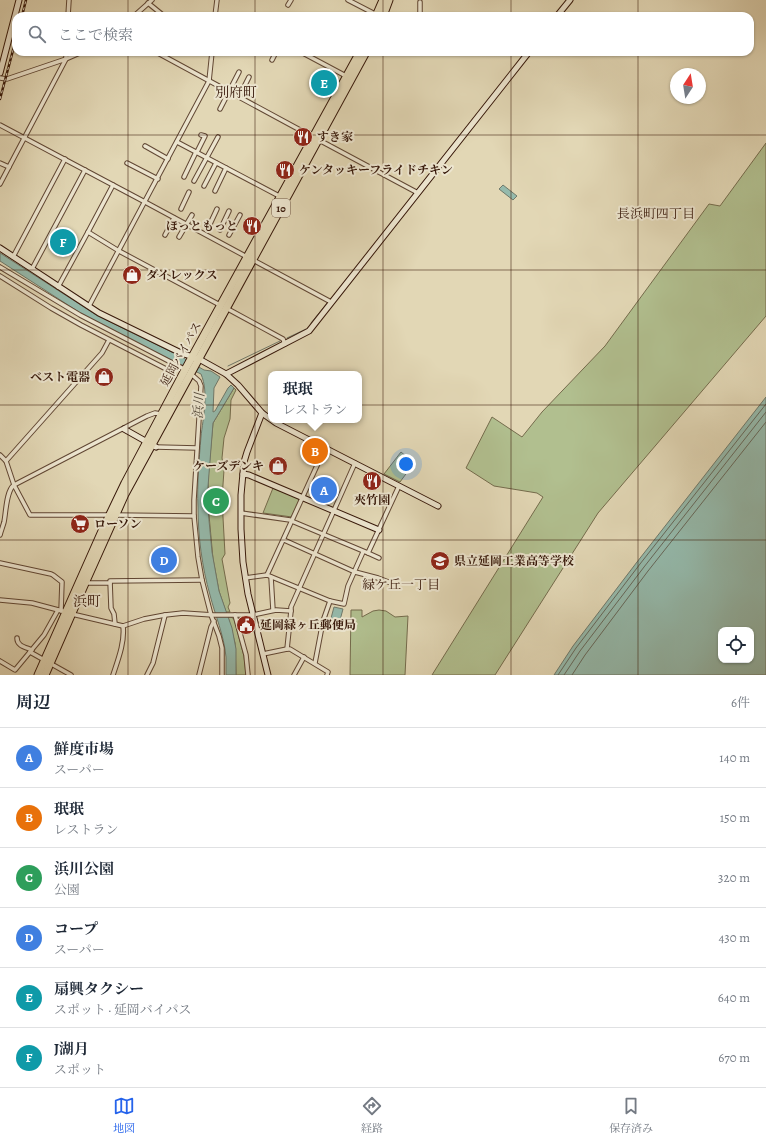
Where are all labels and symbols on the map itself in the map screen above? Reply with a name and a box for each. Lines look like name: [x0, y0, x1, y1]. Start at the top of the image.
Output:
pin: E: [311, 68, 337, 98]
north arrow: [670, 68, 706, 104]
district label: 別府町: [215, 83, 257, 102]
restaurant icon: すき家: [292, 126, 314, 148]
place label: すき家: [317, 129, 353, 145]
restaurant icon: ケンタッキーフライドチキン: [274, 159, 296, 181]
place label: ケンタッキーフライドチキン: [299, 162, 453, 178]
road number: 10: [272, 199, 290, 217]
district label: 長浜町四丁目: [617, 205, 695, 222]
restaurant icon: ほっともっと: [241, 215, 263, 237]
place label: ほっともっと: [166, 218, 238, 234]
pin: F: [50, 227, 76, 257]
shop icon: ダイレックス: [121, 264, 143, 286]
place label: ダイレックス: [146, 267, 218, 283]
street label: 延岡バイパス: [157, 319, 205, 389]
shop icon: ベスト電器: [93, 366, 115, 388]
place label: ベスト電器: [30, 369, 90, 385]
water label: 浜川: [189, 390, 208, 420]
pin: B: [302, 436, 328, 466]
your location: [396, 454, 416, 474]
shop icon: ケーズデンキ: [267, 455, 289, 477]
place label: ケーズデンキ: [193, 458, 264, 474]
restaurant icon: 夾竹園: [361, 470, 383, 492]
pin: A: [311, 475, 337, 505]
pin: C: [203, 486, 229, 516]
place label: 夾竹園: [354, 492, 390, 508]
supermarket icon: ローソン: [69, 513, 91, 535]
place label: ローソン: [94, 516, 142, 532]
pin: D: [151, 545, 177, 575]
school or university icon: 県立延岡工業高等学校: [429, 550, 451, 572]
place label: 県立延岡工業高等学校: [454, 553, 574, 569]
district label: 緑ケ丘一丁目: [362, 576, 440, 593]
district label: 浜町: [73, 592, 101, 611]
public building icon: 延岡緑ヶ丘郵便局: [235, 614, 257, 636]
place label: 延岡緑ヶ丘郵便局: [260, 617, 356, 633]

